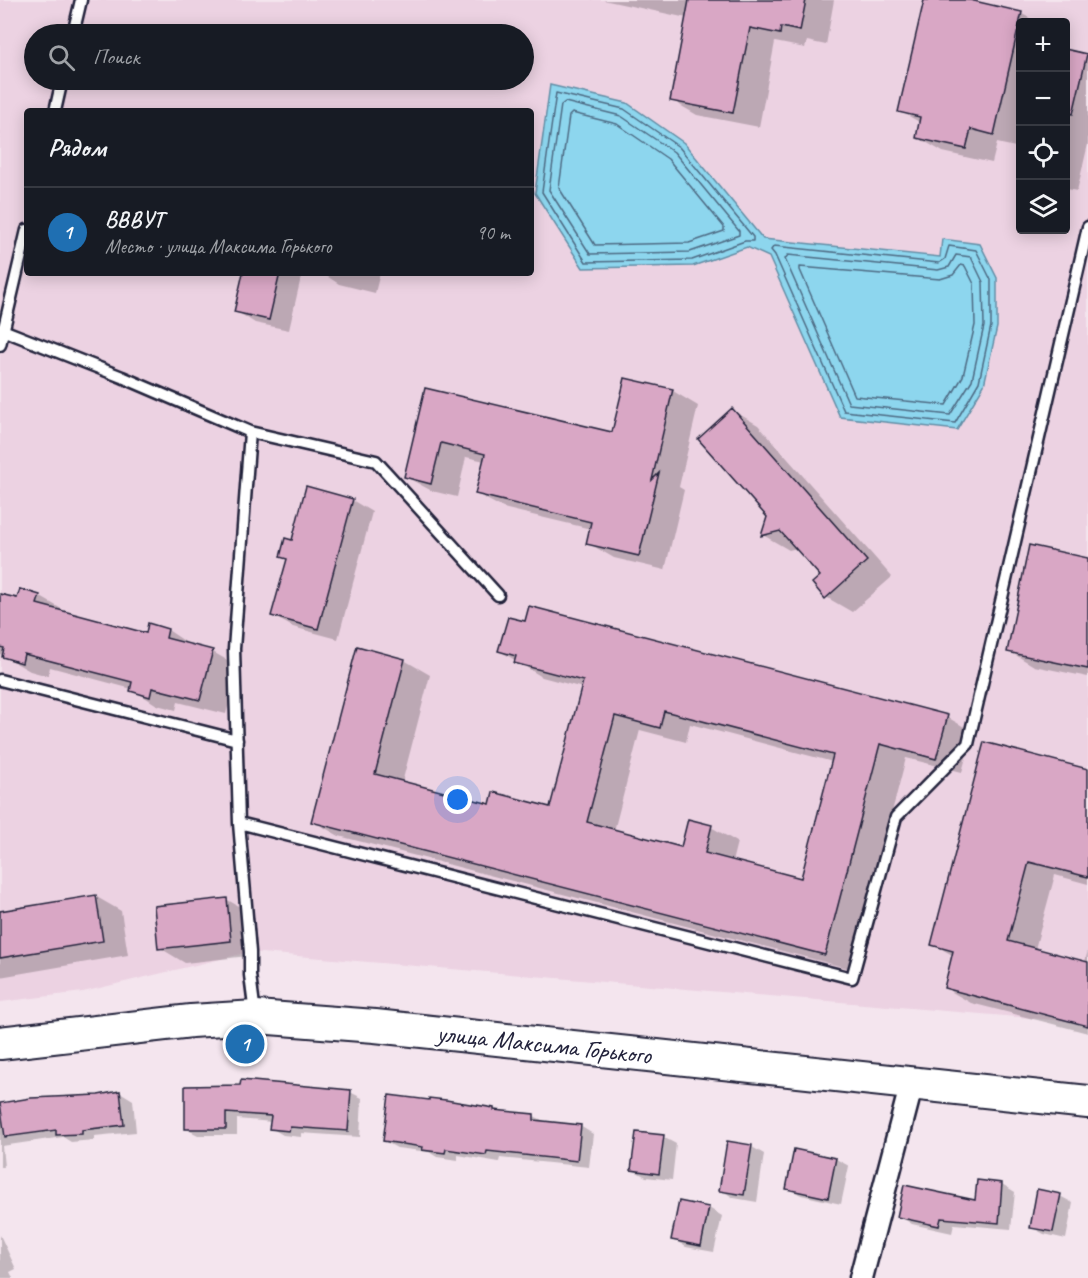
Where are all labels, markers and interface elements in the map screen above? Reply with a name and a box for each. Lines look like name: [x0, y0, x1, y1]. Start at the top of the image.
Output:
map controls: [1016, 18, 1070, 234]
button: +: [1016, 18, 1070, 72]
search box: [24, 24, 534, 90]
icon: search: [45, 41, 78, 74]
text: Поиск: [93, 43, 139, 71]
button: −: [1016, 72, 1070, 126]
button: locate: [1016, 126, 1070, 180]
text: Рядом: [48, 131, 106, 164]
button: layers: [1016, 180, 1070, 234]
text: ВВВУТ: [105, 206, 163, 234]
text: 1: [63, 220, 72, 245]
text: 90 m: [476, 220, 510, 245]
text: Место · улица Максима Горького: [105, 234, 331, 259]
your location: [443, 785, 472, 814]
street label: улица Максима Горького: [433, 1016, 655, 1072]
pin: 1: [226, 1022, 264, 1066]

